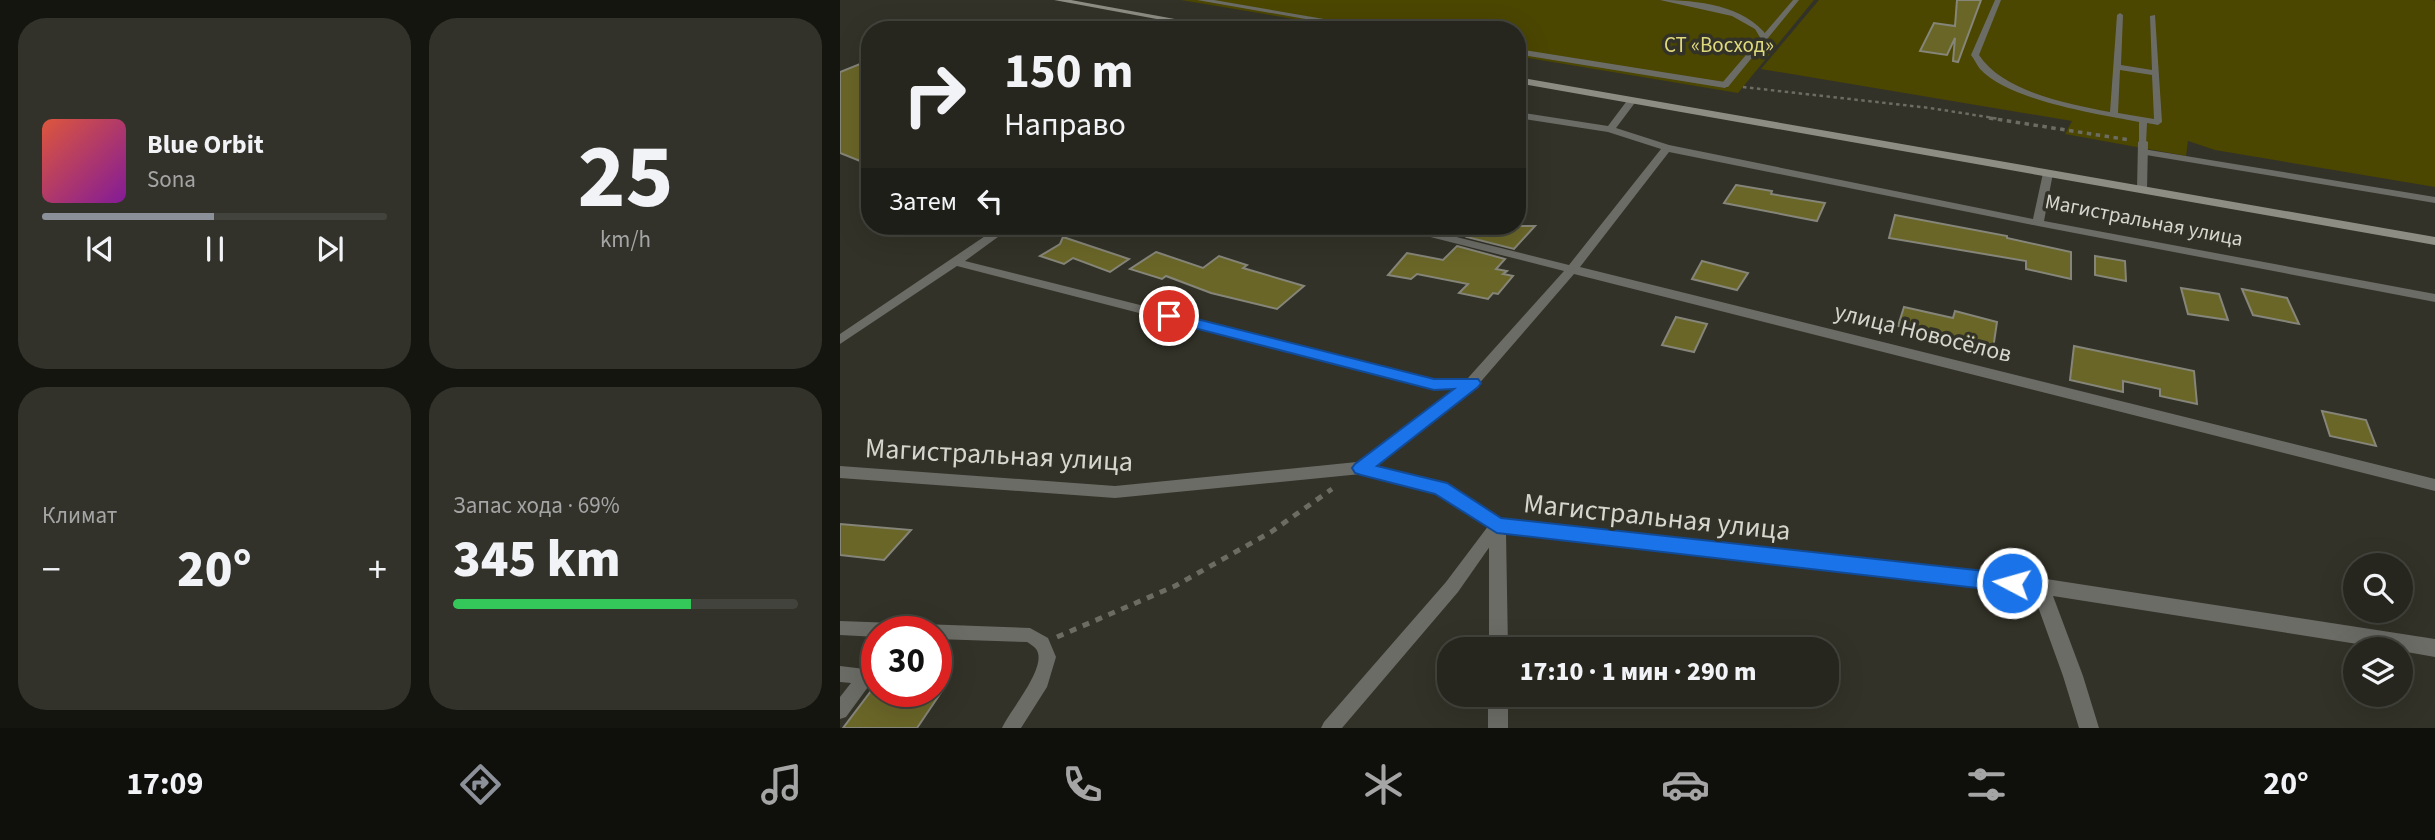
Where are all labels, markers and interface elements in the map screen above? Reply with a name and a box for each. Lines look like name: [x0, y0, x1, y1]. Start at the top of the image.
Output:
park label: СТ «Восход»: [1664, 30, 1774, 60]
text: 150 m: [1004, 37, 1133, 107]
icon: right: [889, 49, 980, 140]
text: Направо: [1004, 102, 1126, 148]
text: 25: [577, 113, 674, 242]
text: Blue Orbit: [147, 126, 264, 163]
text: Sona: [147, 163, 196, 196]
icon: left: [971, 182, 1009, 220]
text: Затем: [889, 183, 957, 220]
street label: Магистральная улица: [2042, 186, 2246, 254]
text: km/h: [600, 223, 651, 256]
icon: previous: [81, 230, 119, 268]
icon: pause: [196, 230, 234, 268]
icon: next: [311, 230, 349, 268]
pin: [1139, 286, 1199, 346]
street label: улица Новосёлов: [1831, 294, 2015, 372]
icon: arrive: [1150, 297, 1188, 335]
street label: Магистральная улица: [864, 428, 1134, 482]
street label: Магистральная улица: [1521, 483, 1793, 551]
text: Запас хода · 69%: [453, 489, 620, 522]
text: Климат: [42, 499, 117, 532]
text: 345 km: [453, 523, 621, 597]
text: 20°: [177, 533, 252, 607]
text: −: [42, 543, 61, 597]
text: +: [368, 543, 387, 597]
position arrow: [1975, 546, 2049, 620]
map controls: [2343, 553, 2413, 707]
button: search: [2343, 553, 2413, 623]
speed limit sign: 30: [861, 616, 952, 707]
button: layers: [2343, 637, 2413, 707]
text: 17:10 · 1 мин · 290 m: [1520, 653, 1756, 690]
icon: directions: [456, 760, 505, 809]
icon: music: [757, 760, 806, 809]
icon: phone: [1058, 760, 1107, 809]
icon: climate: [1359, 760, 1408, 809]
icon: car: [1661, 760, 1710, 809]
icon: filters: [1962, 760, 2011, 809]
text: 17:09: [126, 761, 203, 807]
text: 20°: [2263, 761, 2309, 807]

